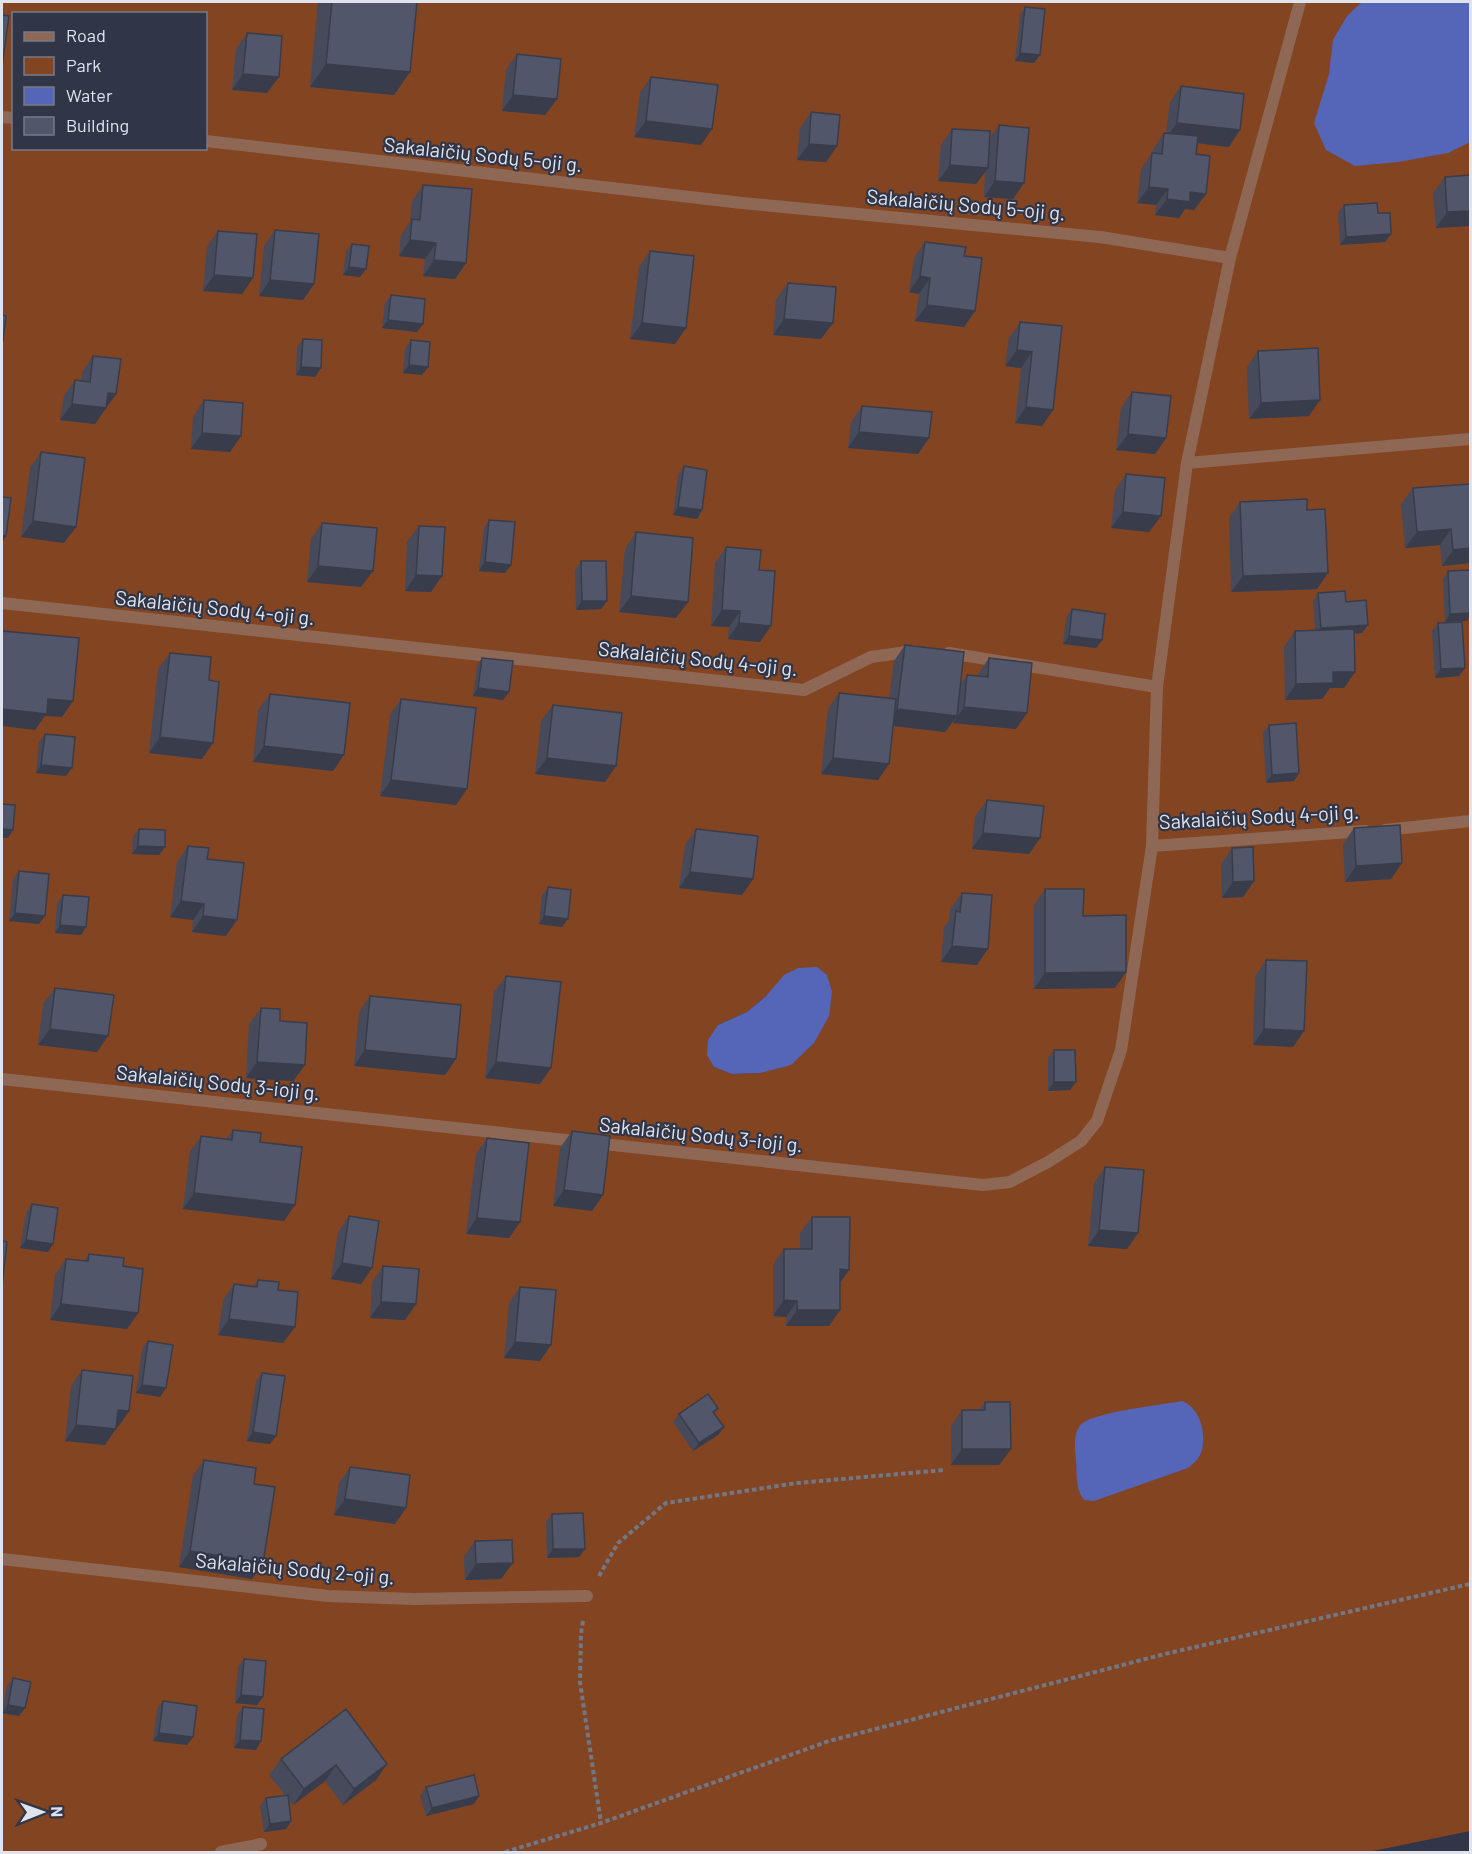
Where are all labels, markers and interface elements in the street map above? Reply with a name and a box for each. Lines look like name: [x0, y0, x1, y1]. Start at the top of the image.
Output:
legend: [12, 12, 207, 150]
text: Road: [66, 24, 106, 46]
text: Park: [66, 54, 101, 76]
text: Water: [66, 84, 113, 106]
text: Building: [66, 114, 129, 136]
street label: Sakalaičių Sodų 5-oji g.: [383, 132, 584, 176]
street label: Sakalaičių Sodų 5-oji g.: [866, 183, 1067, 225]
street label: Sakalaičių Sodų 4-oji g.: [114, 585, 316, 629]
street label: Sakalaičių Sodų 4-oji g.: [597, 636, 799, 680]
street label: Sakalaičių Sodų 4-oji g.: [1158, 799, 1360, 833]
street label: Sakalaičių Sodų 3-ioji g.: [115, 1059, 321, 1105]
street label: Sakalaičių Sodų 3-ioji g.: [598, 1111, 804, 1157]
street label: Sakalaičių Sodų 2-oji g.: [194, 1547, 396, 1589]
north arrow: [12, 1782, 72, 1842]
text: N: [48, 1806, 67, 1817]

